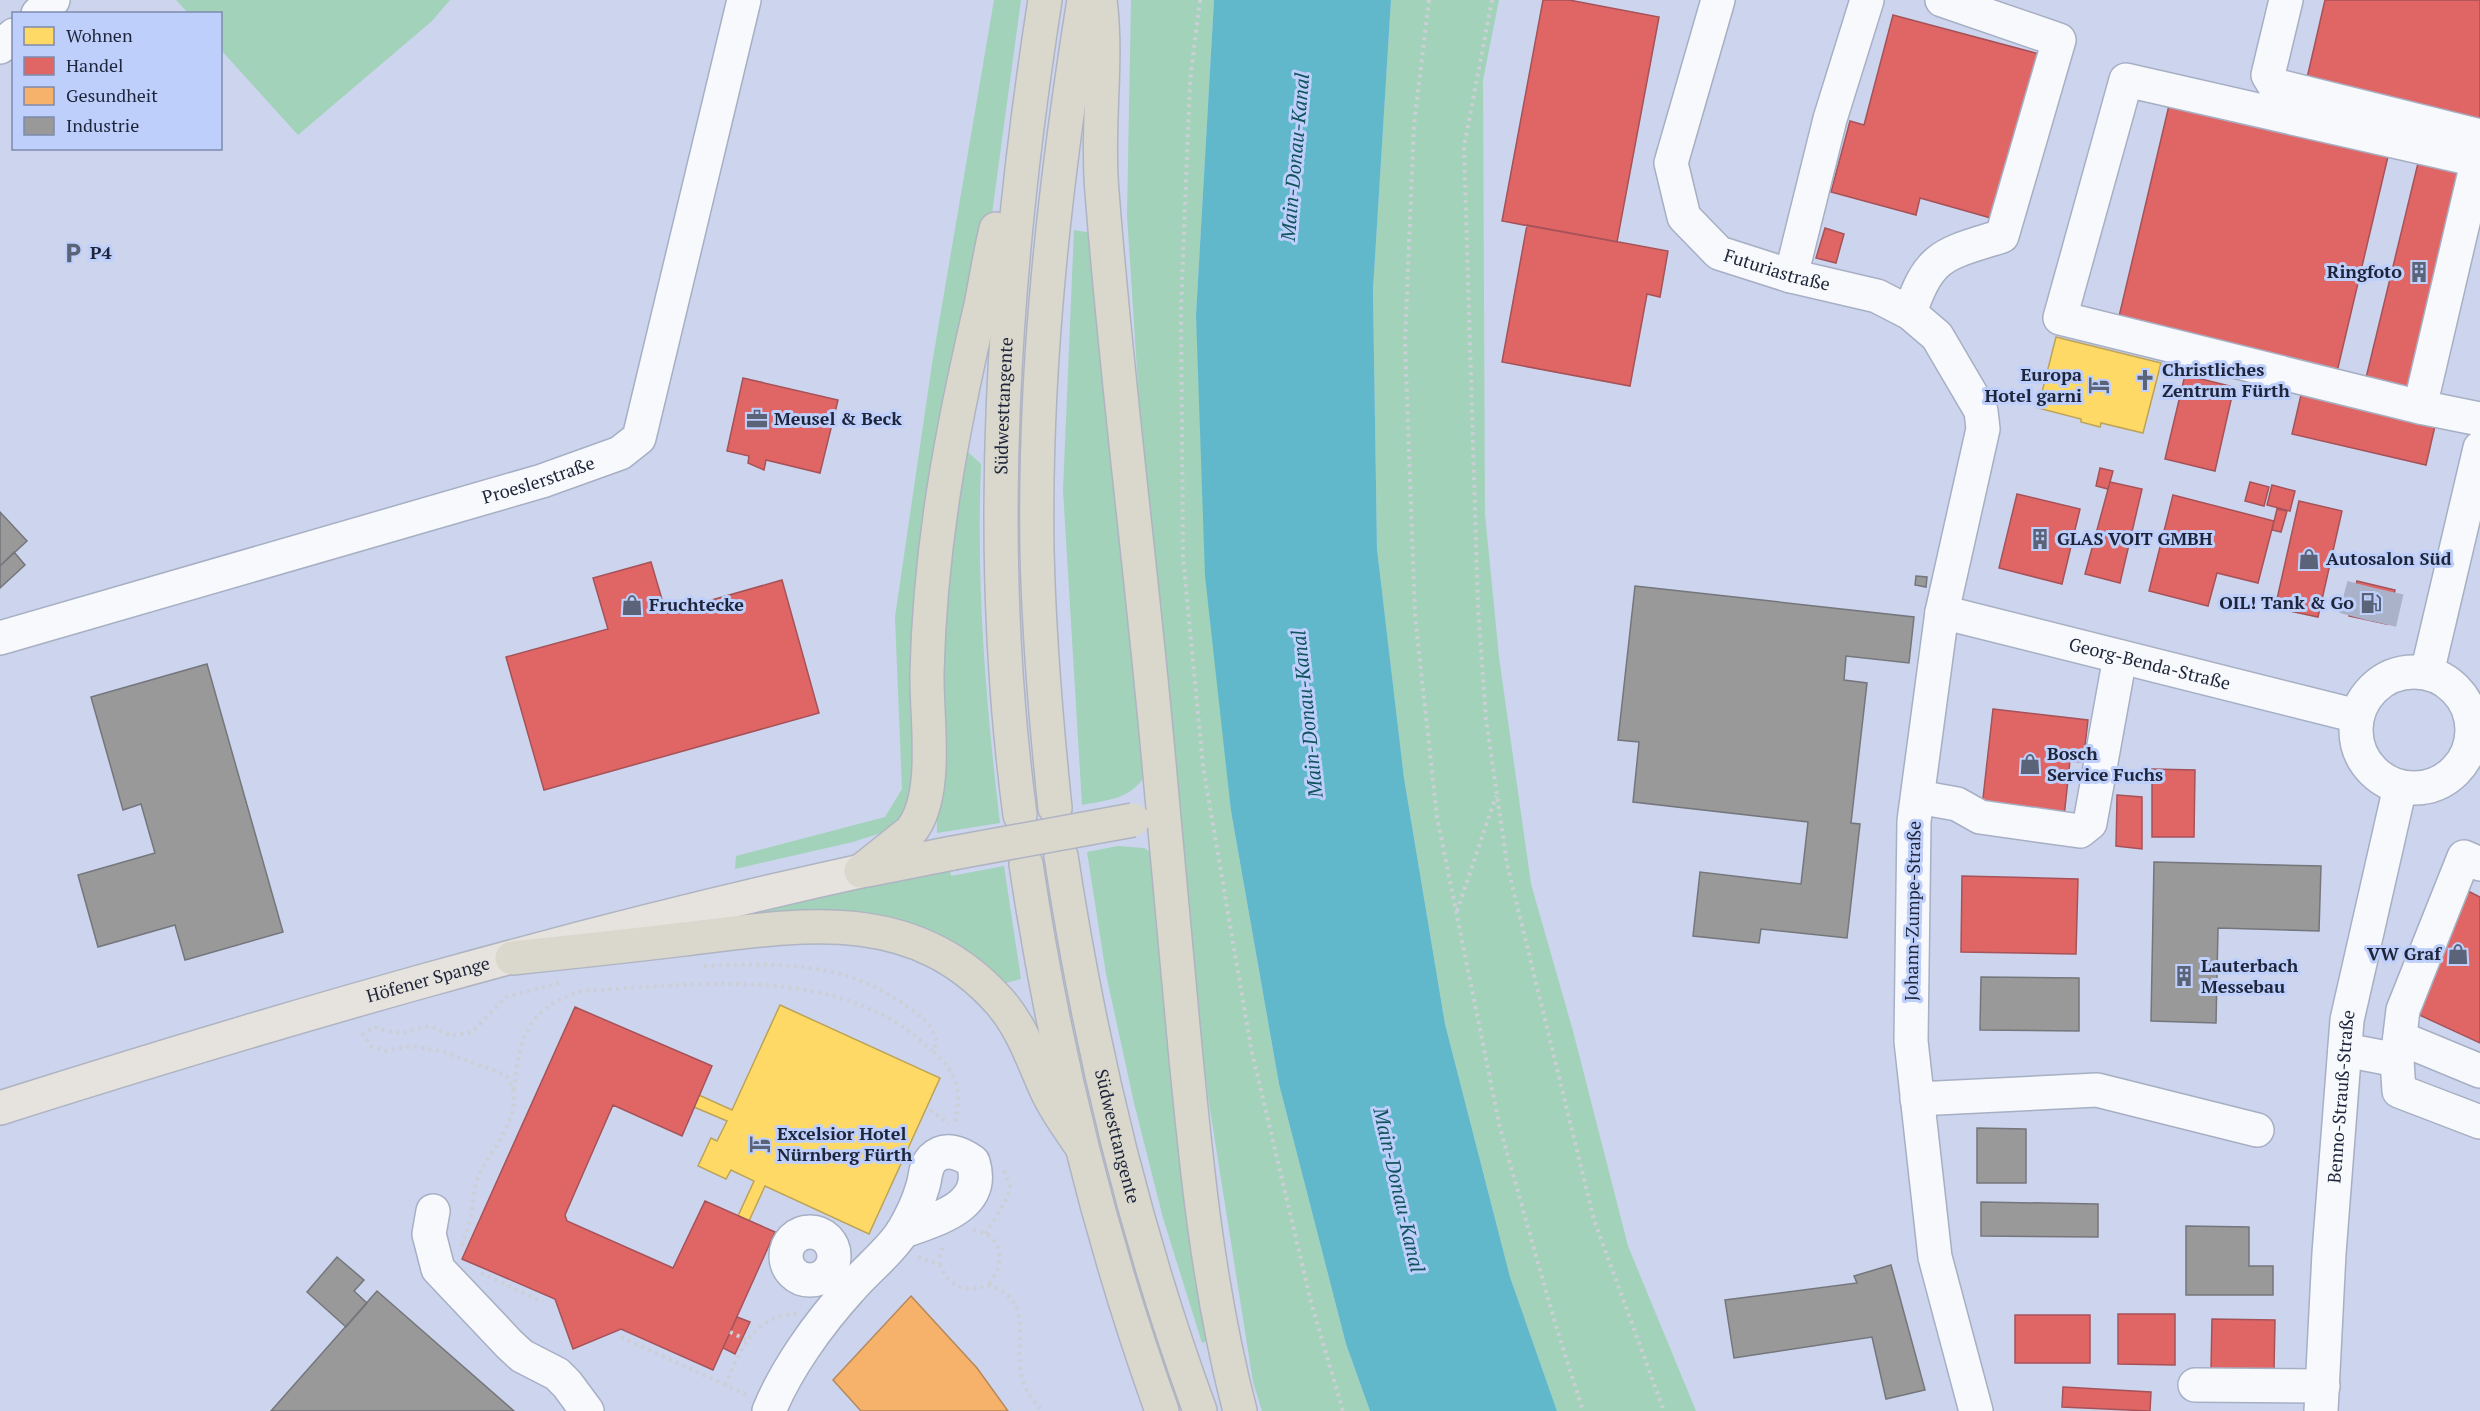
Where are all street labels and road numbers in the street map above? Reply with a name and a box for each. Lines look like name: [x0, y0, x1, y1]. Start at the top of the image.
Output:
street label: Futuriastraße: [1721, 242, 1833, 296]
street label: Südwesttangente: [988, 336, 1018, 475]
street label: Proeslerstraße: [479, 450, 598, 509]
street label: Georg-Benda-Straße: [2066, 631, 2233, 695]
street label: Johann-Zumpe-Straße: [1898, 821, 1926, 1001]
street label: Höfener Spange: [363, 950, 492, 1008]
street label: Benno-Strauß-Straße: [2321, 1007, 2360, 1184]
street label: Südwesttangente: [1090, 1067, 1146, 1206]

